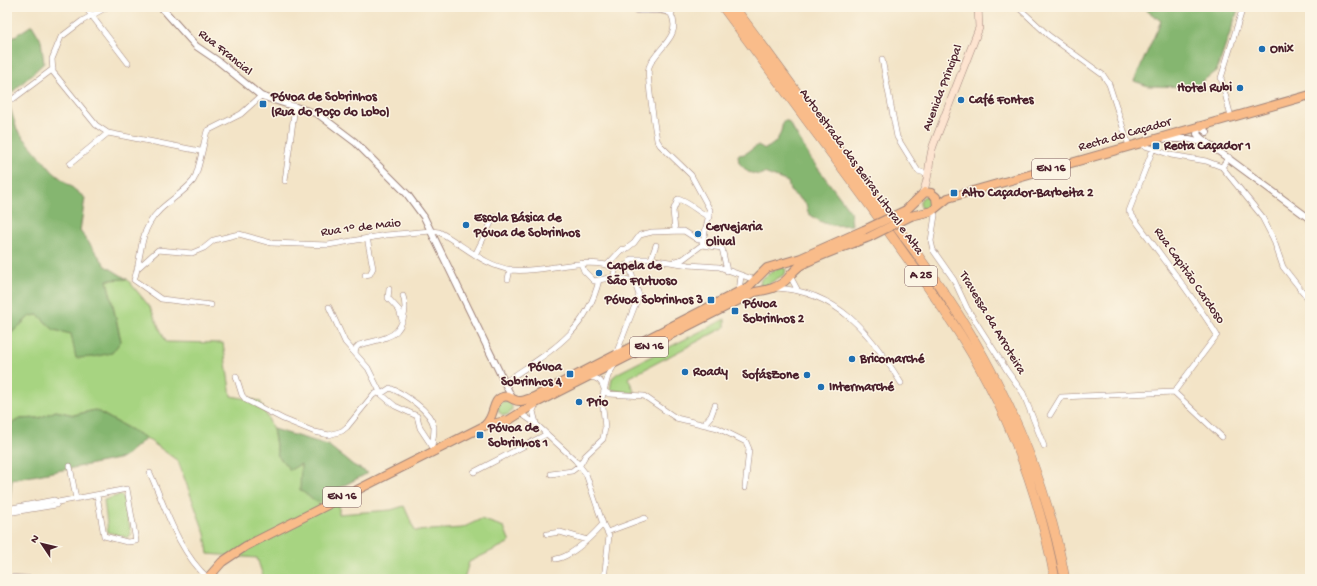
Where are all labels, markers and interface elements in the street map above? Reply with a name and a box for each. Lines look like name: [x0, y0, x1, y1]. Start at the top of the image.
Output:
street label: Rua Francial: [195, 27, 255, 79]
street label: Avenida Principal: [920, 42, 966, 133]
place label: Onix: [1270, 42, 1294, 57]
marker: Onix: [1257, 44, 1267, 54]
place label: Hotel Rubi: [1177, 81, 1232, 96]
marker: Hotel Rubi: [1235, 83, 1245, 93]
street label: Autoestrada das Beiras Litoral e Alta: [796, 86, 927, 258]
place label: Póvoa de Sobrinhos (Rua do Poço do Lobo): [270, 90, 390, 120]
place label: Café Fontes: [968, 92, 1035, 108]
marker: Café Fontes: [956, 95, 966, 105]
marker: Póvoa de Sobrinhos (Rua do Poço do Lobo): [258, 99, 268, 109]
street label: Recta do Caçador: [1077, 114, 1174, 155]
place label: Recta Caçador 1: [1163, 139, 1251, 154]
marker: Recta Caçador 1: [1151, 141, 1161, 151]
road number: EN 16: [1032, 159, 1070, 179]
place label: Alto Caçador-Barbeita 2: [961, 186, 1094, 201]
marker: Alto Caçador-Barbeita 2: [949, 188, 959, 198]
place label: Escola Básica de Póvoa de Sobrinhos: [473, 211, 581, 241]
street label: Rua 1° de Maio: [320, 216, 402, 240]
marker: Escola Básica de Póvoa de Sobrinhos: [461, 220, 471, 230]
place label: Cervejaria Olival: [705, 220, 763, 250]
street label: Rua Capitão Cardoso: [1150, 225, 1228, 327]
marker: Cervejaria Olival: [693, 229, 703, 239]
place label: Capela de São Frutuoso: [606, 259, 677, 289]
road number: A 25: [905, 266, 937, 286]
marker: Capela de São Frutuoso: [594, 268, 604, 278]
street label: Travessa da Arroteira: [955, 268, 1029, 378]
place label: Póvoa Sobrinhos 3: [604, 293, 703, 308]
marker: Póvoa Sobrinhos 3: [706, 295, 716, 305]
place label: Póvoa Sobrinhos 2: [742, 297, 805, 327]
marker: Póvoa Sobrinhos 2: [730, 306, 740, 316]
road number: EN 16: [630, 337, 668, 357]
place label: Bricomarché: [859, 352, 926, 367]
marker: Bricomarché: [847, 354, 857, 364]
place label: Póvoa Sobrinhos 4: [501, 360, 563, 390]
place label: Roady: [692, 365, 728, 380]
marker: Roady: [680, 367, 690, 377]
place label: SofásZone: [742, 367, 800, 383]
marker: Póvoa Sobrinhos 4: [565, 369, 575, 379]
marker: SofásZone: [802, 370, 812, 380]
place label: Intermarché: [829, 380, 895, 395]
marker: Intermarché: [816, 382, 826, 392]
place label: Prio: [586, 395, 609, 410]
marker: Prio: [574, 397, 584, 407]
place label: Póvoa de Sobrinhos 1: [487, 421, 548, 451]
marker: Póvoa de Sobrinhos 1: [475, 430, 485, 440]
road number: EN 16: [323, 487, 361, 507]
north arrow: [22, 524, 62, 564]
text: N: [28, 533, 42, 546]

